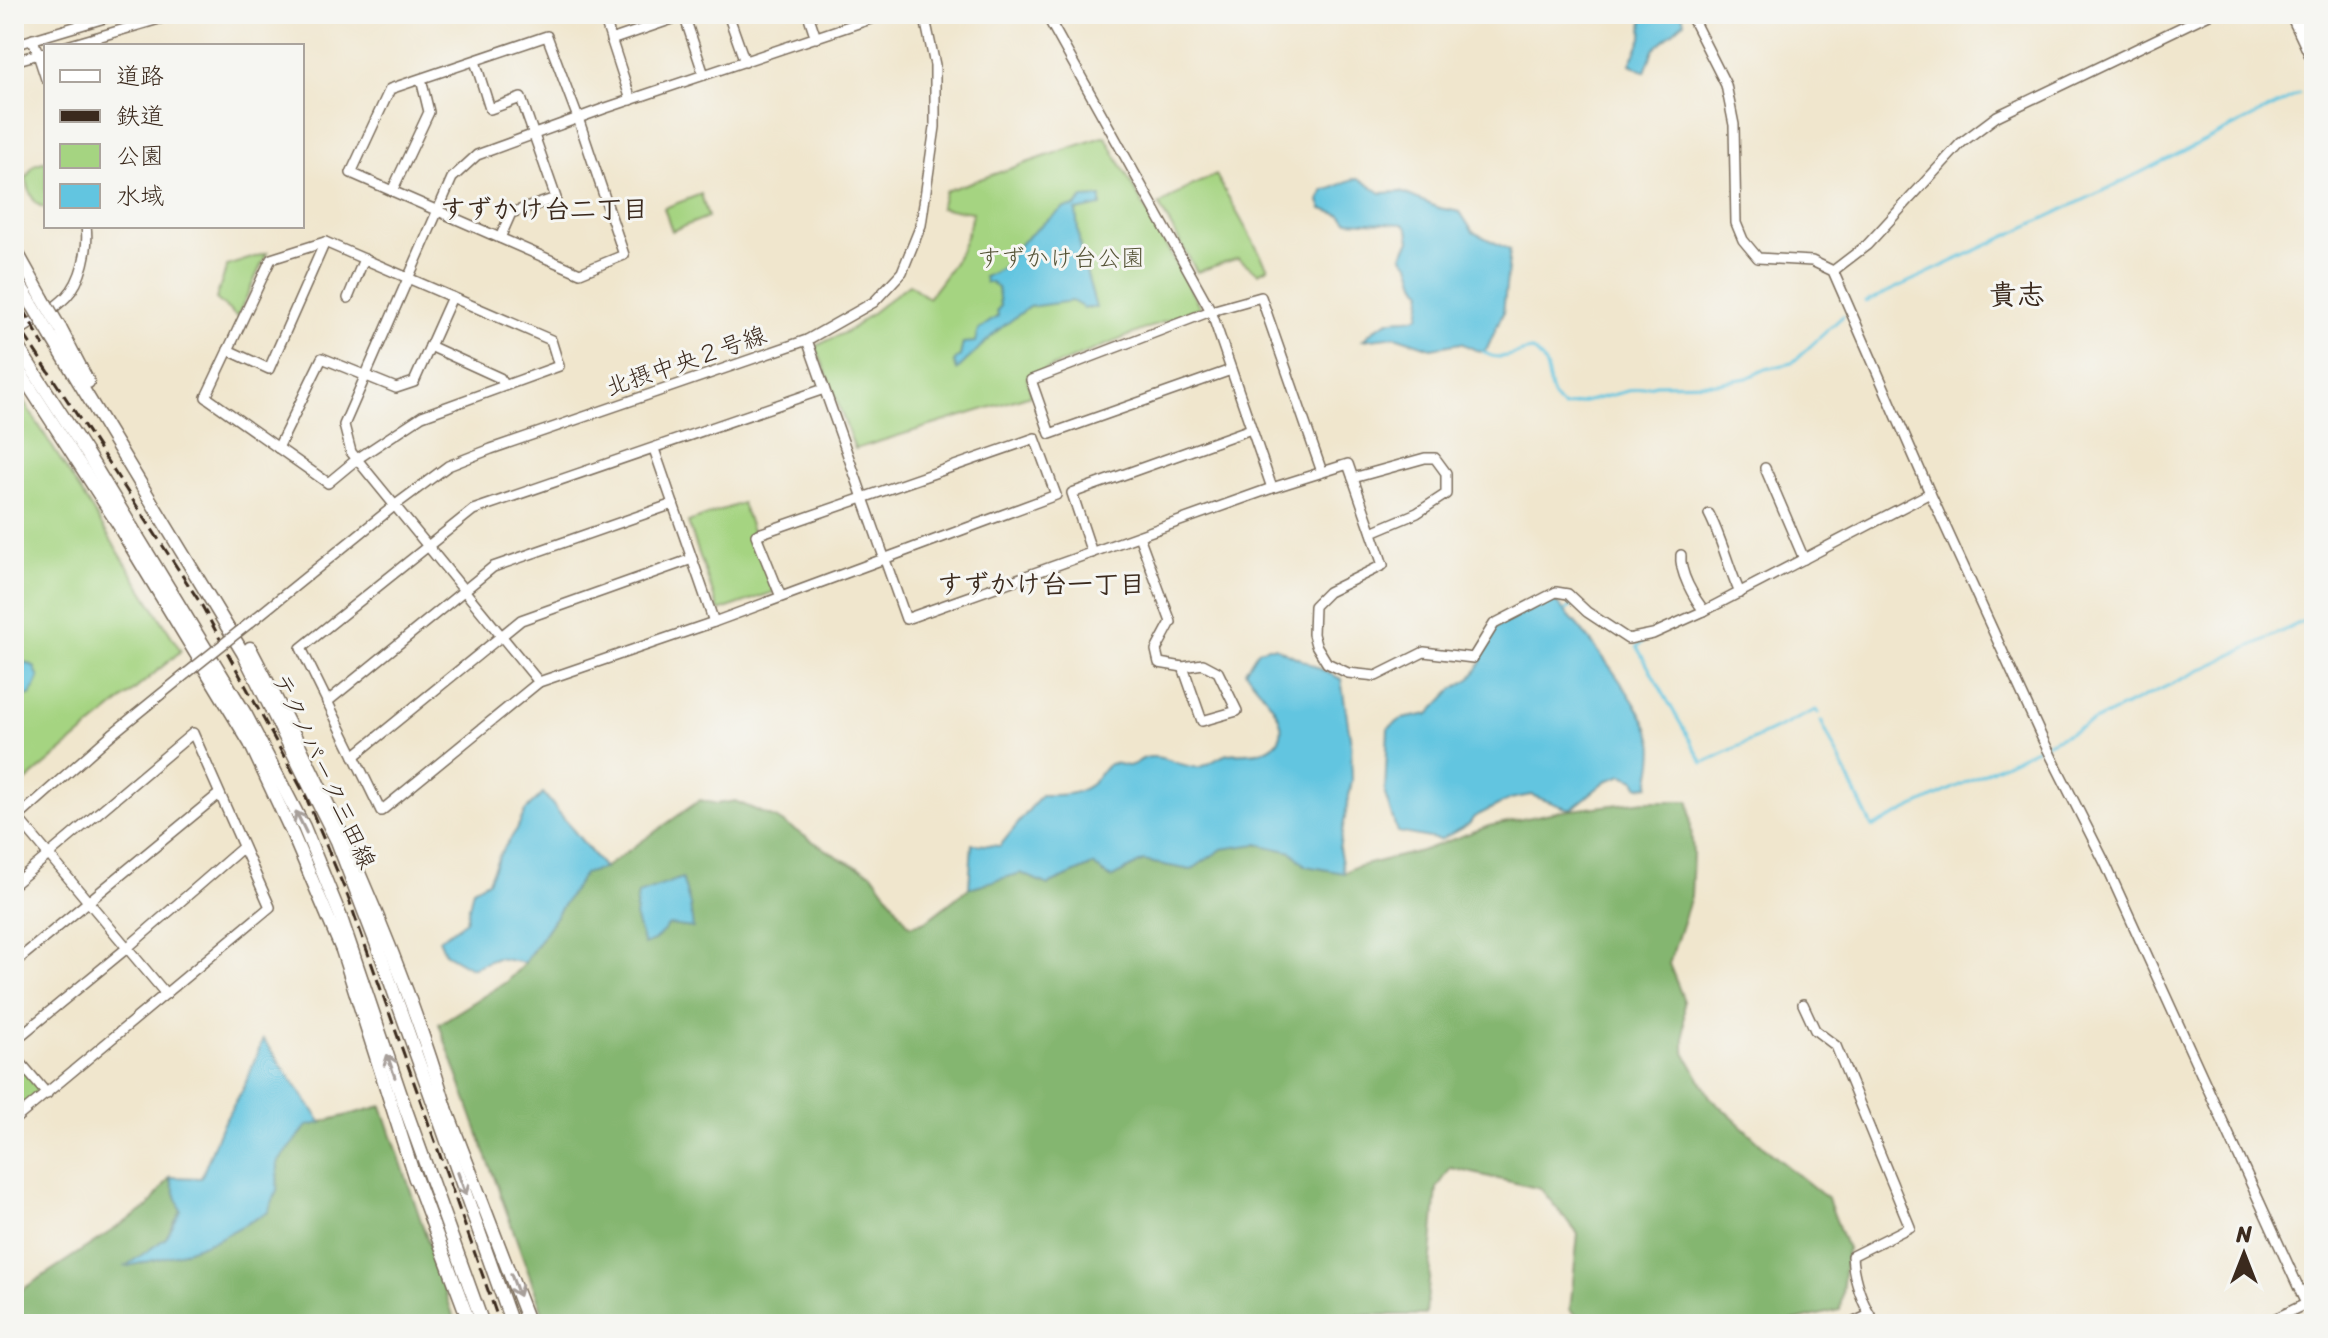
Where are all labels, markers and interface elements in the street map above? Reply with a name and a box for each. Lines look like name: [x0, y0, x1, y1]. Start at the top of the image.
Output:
legend: [44, 44, 304, 228]
text: 道路: [116, 55, 164, 97]
text: 鉄道: [116, 95, 164, 137]
text: 公園: [116, 135, 164, 177]
text: 水域: [116, 175, 164, 217]
district label: すずかけ台二丁目: [440, 186, 648, 232]
park label: すずかけ台公園: [977, 237, 1145, 279]
district label: 貴志: [1989, 270, 2045, 319]
street label: 北摂中央２号線: [600, 314, 772, 408]
district label: すずかけ台一丁目: [937, 561, 1145, 607]
street label: テクノパーク三田線: [260, 666, 388, 876]
one-way arrow: [293, 811, 308, 835]
one-way arrow: [383, 1054, 398, 1079]
one-way arrow: [456, 1171, 471, 1196]
north arrow: [2204, 1214, 2284, 1294]
text: N: [2235, 1215, 2252, 1254]
one-way arrow: [509, 1272, 523, 1297]

